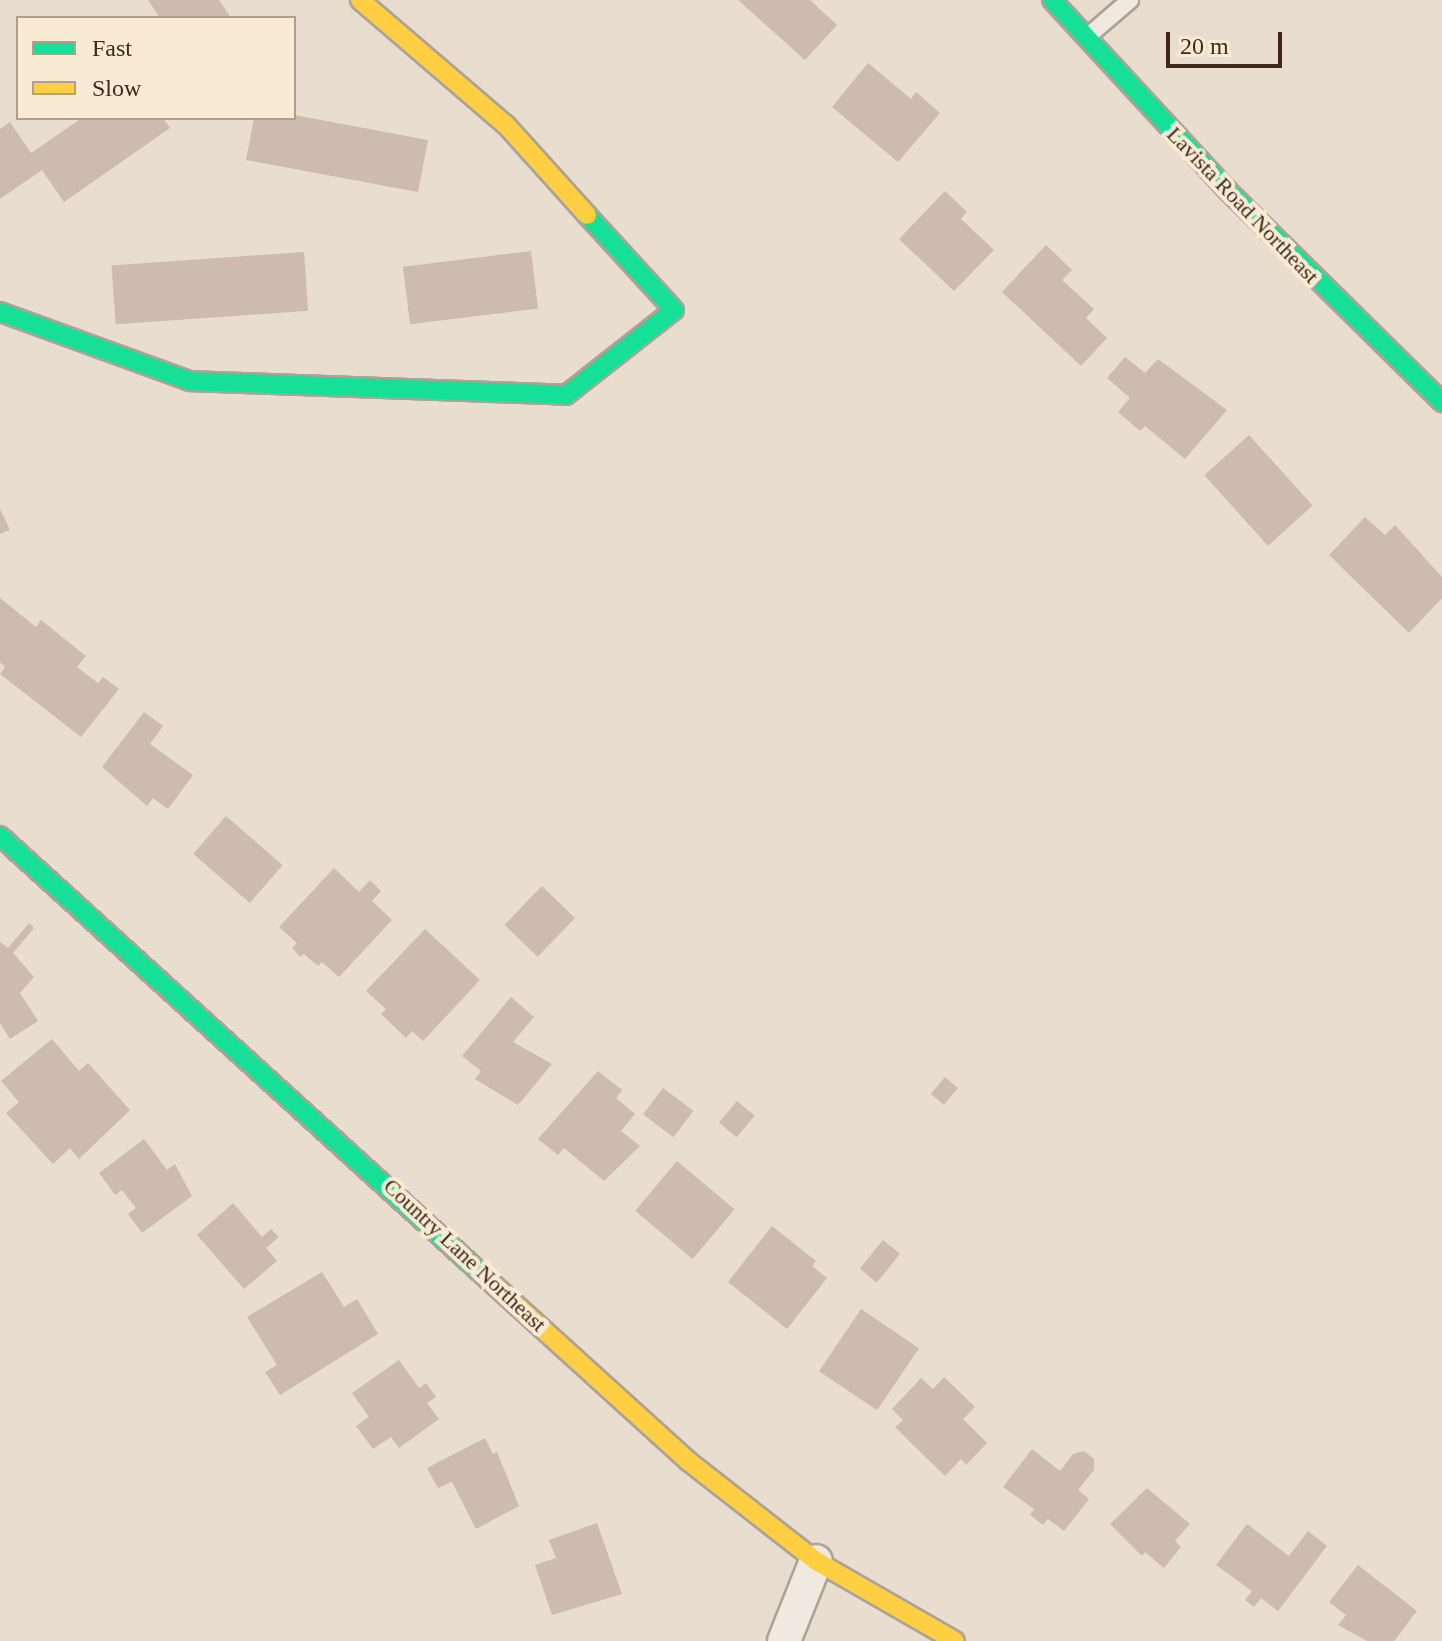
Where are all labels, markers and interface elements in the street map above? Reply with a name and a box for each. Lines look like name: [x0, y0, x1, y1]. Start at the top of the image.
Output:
legend: [16, 16, 296, 120]
scale bar: [1170, 16, 1286, 66]
text: 20 m: [1180, 33, 1229, 59]
text: Fast: [92, 35, 132, 61]
text: Slow: [92, 75, 141, 101]
street label: Lavista Road Northeast: [1161, 121, 1325, 289]
street label: Country Lane Northeast: [378, 1173, 552, 1337]

